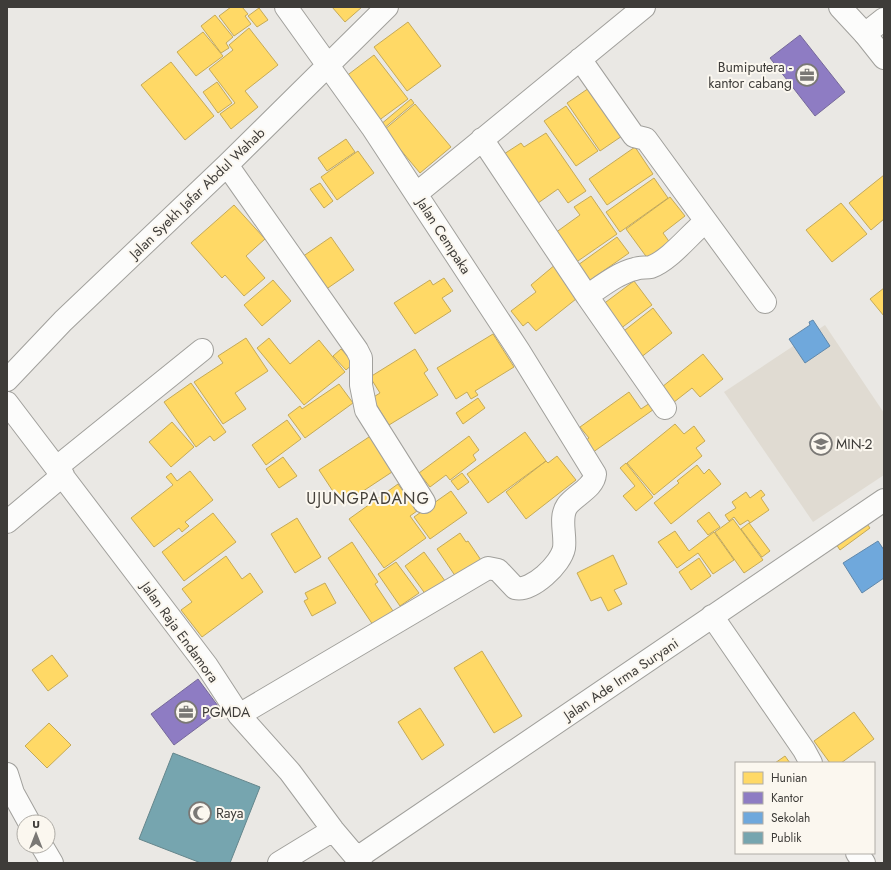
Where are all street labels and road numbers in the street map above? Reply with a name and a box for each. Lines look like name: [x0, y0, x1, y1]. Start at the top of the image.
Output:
street label: Jalan Syekh Jafar Abdul Wahab: [123, 123, 269, 265]
street label: Jalan Cempaka: [411, 192, 476, 278]
street label: Jalan Raja Endamora: [135, 576, 223, 687]
street label: Jalan Ade Irma Suryani: [558, 633, 682, 726]

